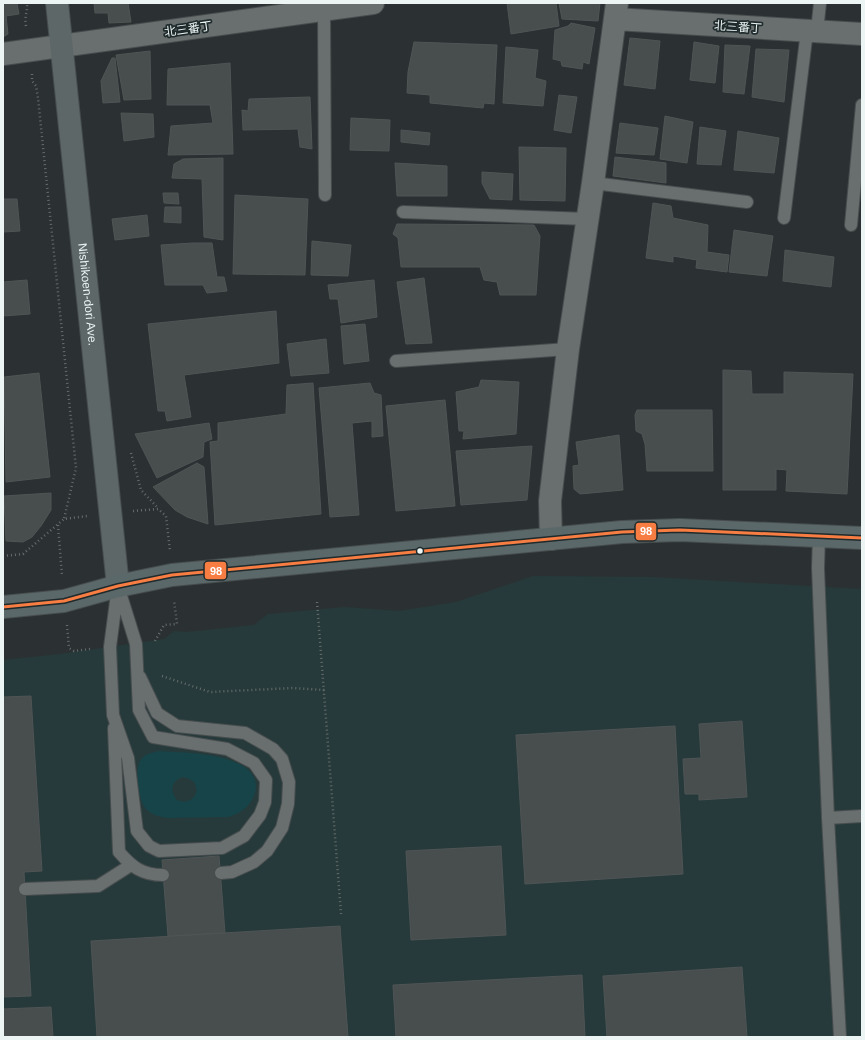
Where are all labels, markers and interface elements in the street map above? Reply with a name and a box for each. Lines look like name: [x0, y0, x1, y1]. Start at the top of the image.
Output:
street label: 北三番丁: [714, 18, 762, 36]
street label: 北三番丁: [163, 19, 213, 39]
street label: Nishikoen-dori Ave.: [75, 242, 100, 347]
line badge: 98: [635, 522, 657, 541]
text: 98: [640, 525, 652, 537]
unlabelled marker: [415, 546, 425, 556]
line badge: 98: [204, 561, 227, 580]
text: 98: [210, 565, 222, 577]

